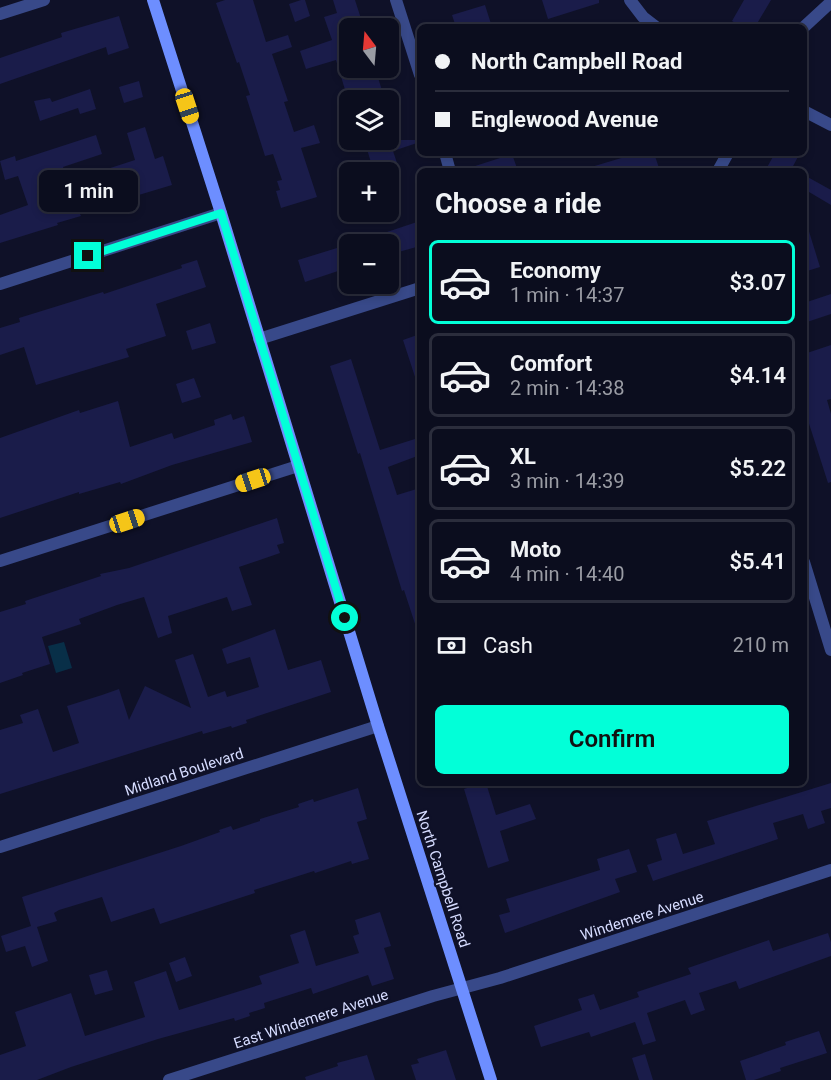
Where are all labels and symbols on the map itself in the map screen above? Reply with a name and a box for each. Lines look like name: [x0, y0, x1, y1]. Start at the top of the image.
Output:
north arrow: [339, 18, 399, 78]
car: [173, 86, 201, 126]
callout: 1 min: [38, 169, 138, 211]
route end: [74, 242, 101, 269]
car: [233, 466, 273, 494]
car: [107, 507, 147, 535]
route start: [331, 604, 358, 631]
street label: Midland Boulevard: [122, 744, 246, 800]
street label: North Campbell Road: [412, 808, 474, 950]
street label: Windemere Avenue: [578, 888, 706, 944]
street label: East Windemere Avenue: [231, 985, 391, 1053]

